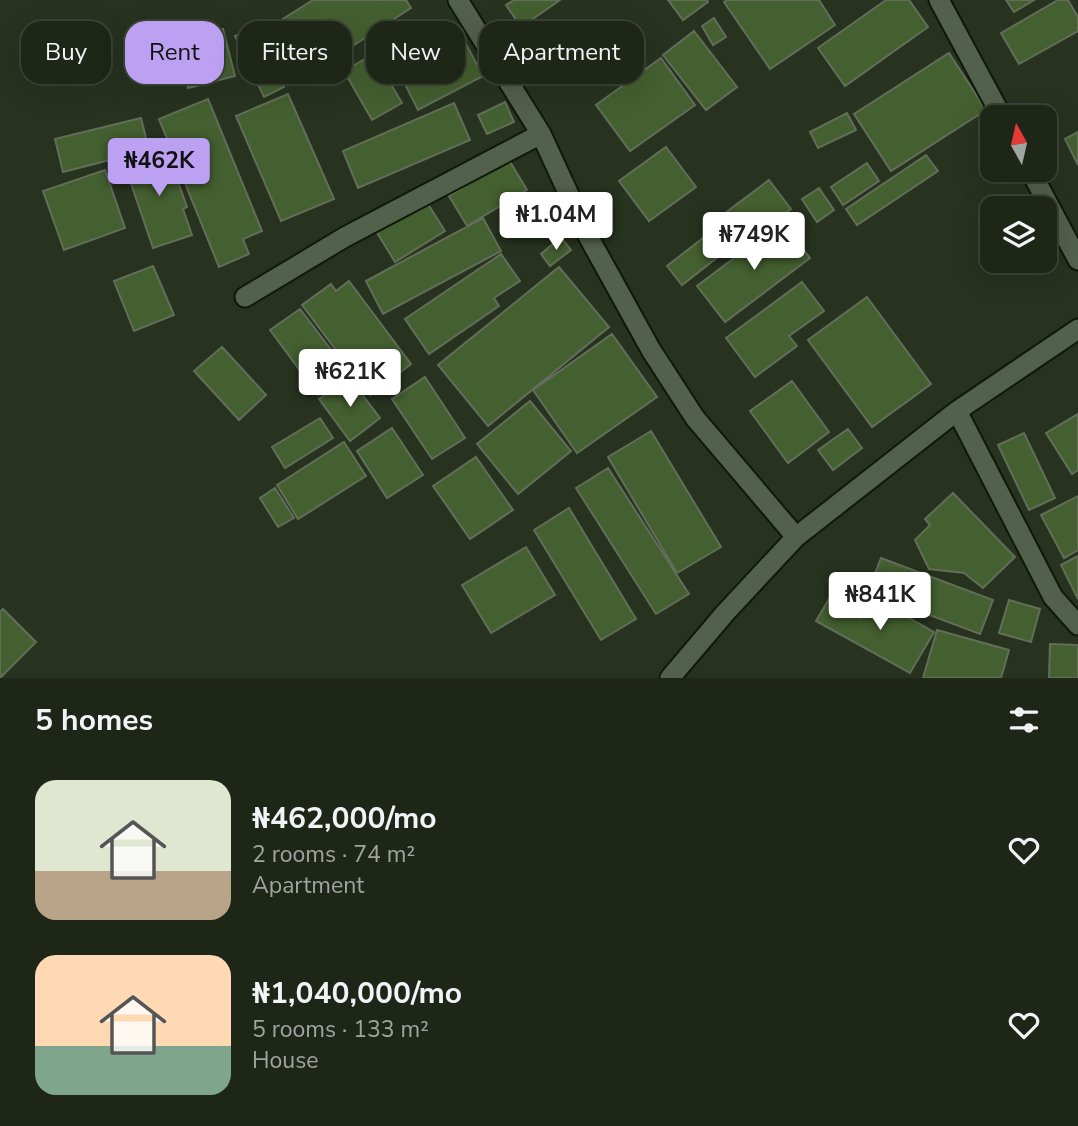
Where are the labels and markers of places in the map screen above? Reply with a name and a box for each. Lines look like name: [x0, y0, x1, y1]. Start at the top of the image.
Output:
pin: ₦462K: [110, 138, 208, 198]
pin: ₦1.04M: [499, 192, 613, 252]
pin: ₦749K: [705, 212, 803, 272]
pin: ₦621K: [301, 350, 399, 409]
pin: ₦841K: [831, 572, 929, 632]

